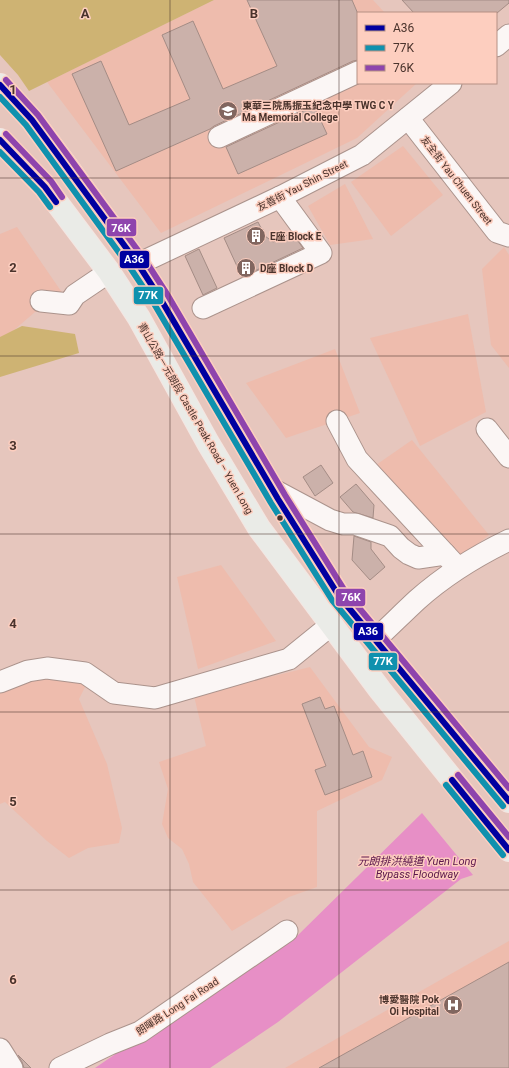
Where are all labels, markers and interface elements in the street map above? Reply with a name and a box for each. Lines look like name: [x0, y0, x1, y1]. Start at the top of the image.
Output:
text: A: [81, 6, 90, 21]
text: B: [250, 6, 258, 21]
legend: [357, 12, 497, 84]
text: A36: [393, 21, 415, 35]
text: 77K: [393, 41, 414, 55]
text: 76K: [393, 61, 414, 75]
text: 1: [9, 82, 17, 97]
school or university icon: 東華三院馬振玉紀念中學 TWG C Y Ma Memorial College: [217, 100, 239, 122]
place label: 東華三院馬振玉紀念中學 TWG C Y Ma Memorial College: [242, 100, 395, 123]
street label: 友全街 Yau Chuen Street: [419, 134, 494, 227]
street label: 友善街 Yau Shin Street: [255, 158, 349, 213]
line badge: 76K: [106, 218, 137, 237]
text: 76K: [111, 222, 132, 235]
building icon: E座 Block E: [245, 225, 267, 247]
place label: E座 Block E: [270, 231, 322, 242]
line badge: A36: [119, 250, 150, 269]
text: A36: [124, 253, 144, 266]
building icon: D座 Block D: [235, 257, 257, 279]
text: 2: [9, 260, 17, 275]
place label: D座 Block D: [260, 263, 314, 274]
line badge: 77K: [133, 286, 164, 305]
text: 77K: [138, 289, 159, 302]
street label: 青山公路－元朗段 Castle Peak Road – Yuen Long: [136, 321, 255, 516]
text: 3: [9, 438, 17, 453]
unlabelled marker: [275, 513, 285, 523]
line badge: 76K: [335, 588, 366, 607]
text: 76K: [341, 591, 362, 604]
text: 4: [9, 616, 17, 631]
line badge: A36: [353, 622, 384, 641]
text: A36: [358, 625, 378, 638]
line badge: 77K: [368, 652, 398, 671]
text: 77K: [373, 655, 394, 668]
text: 5: [9, 794, 17, 809]
water label: 元朗排洪繞道 Yuen Long Bypass Floodway: [358, 855, 476, 881]
text: 6: [9, 972, 17, 987]
street label: 朗暉路 Long Fai Road: [134, 976, 220, 1037]
place label: 博愛醫院 Pok Oi Hospital: [379, 994, 440, 1017]
hospital icon: 博愛醫院 Pok Oi Hospital: [442, 994, 464, 1016]

